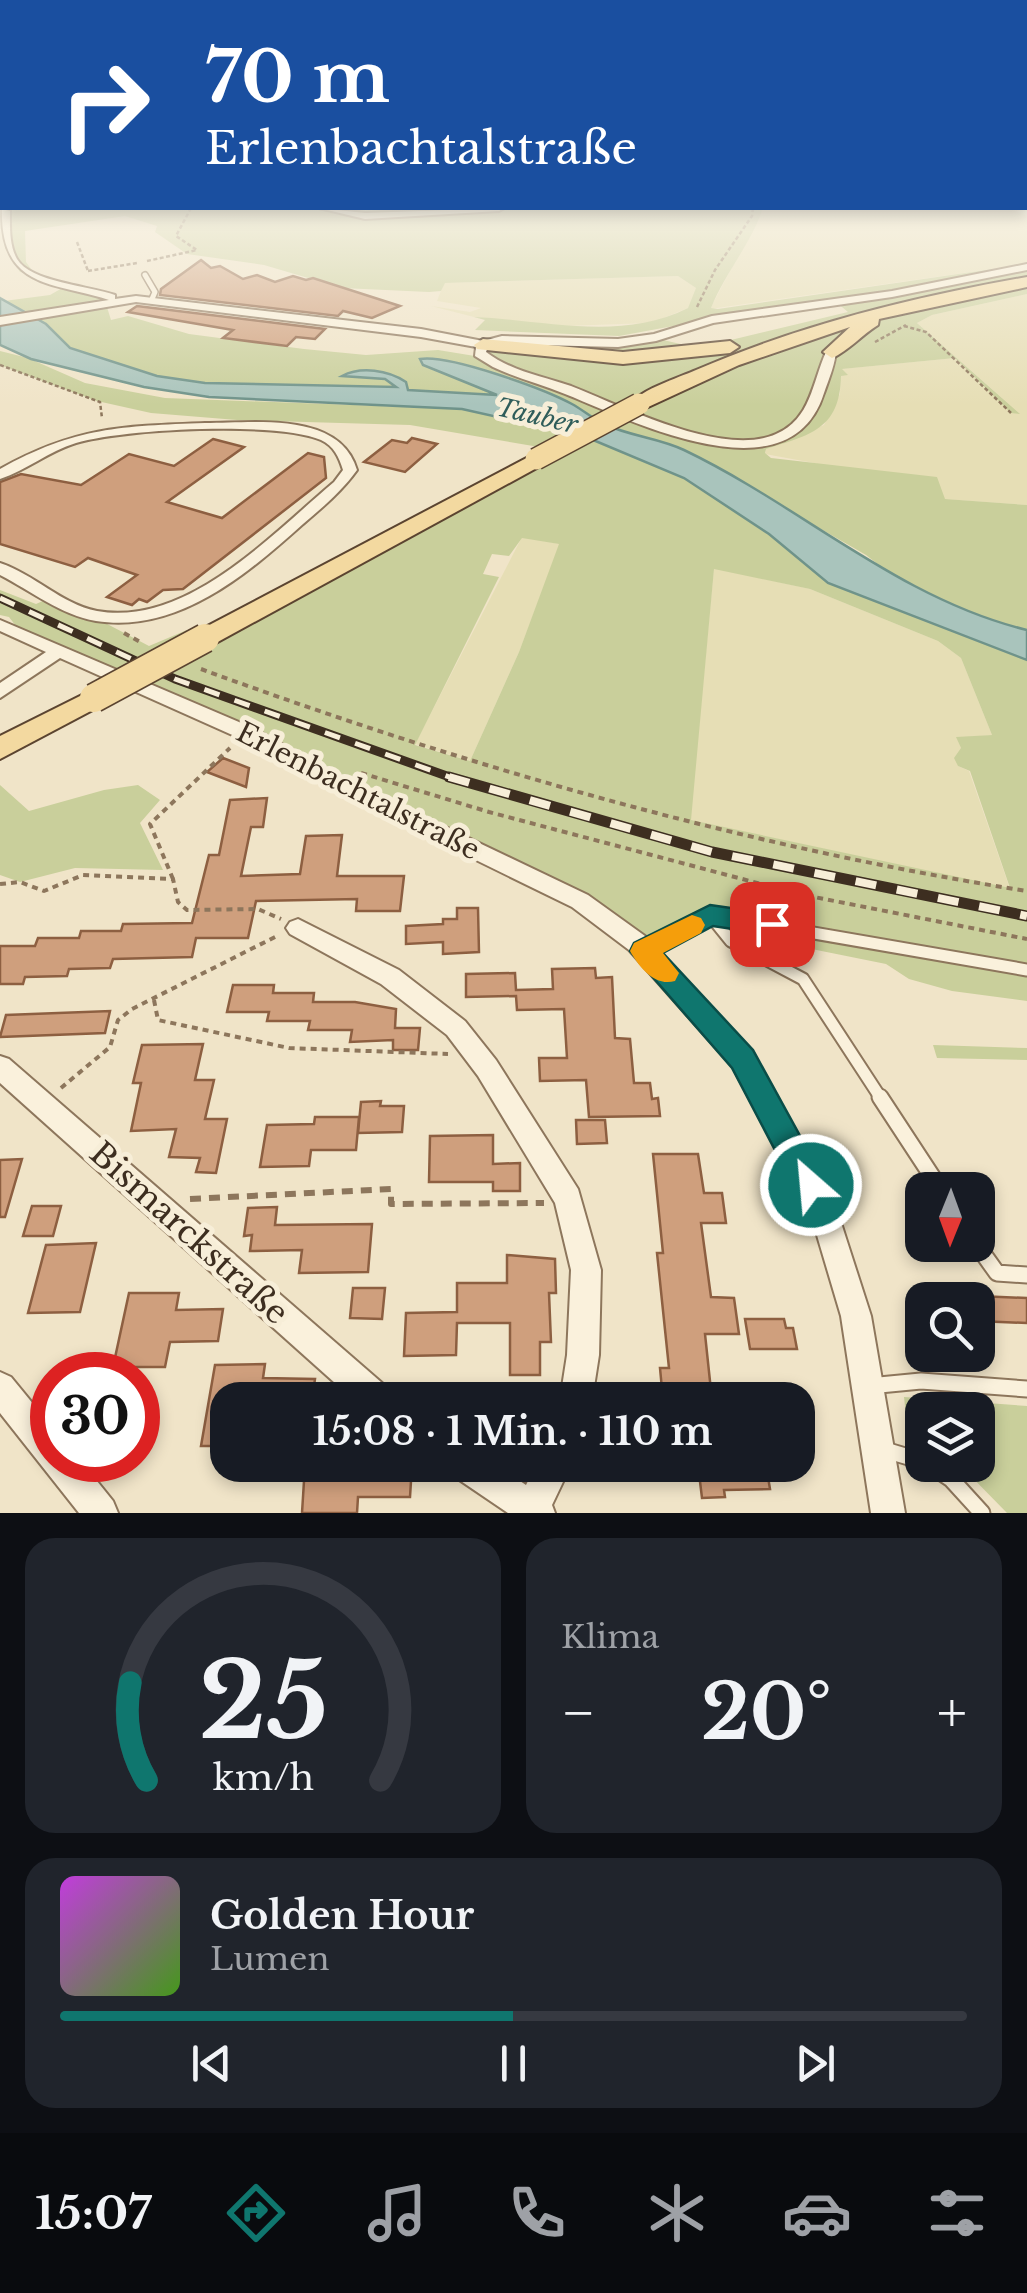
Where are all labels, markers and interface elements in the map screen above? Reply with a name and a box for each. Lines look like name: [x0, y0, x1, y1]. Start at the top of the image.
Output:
text: 70 m: [205, 34, 390, 121]
icon: right: [40, 40, 170, 170]
text: Erlenbachtalstraße: [205, 120, 637, 176]
water label: Tauber: [493, 392, 582, 441]
street label: Erlenbachtalstraße: [230, 714, 486, 868]
pin: [730, 882, 815, 967]
icon: arrive: [745, 897, 800, 952]
street label: Bismarckstraße: [81, 1133, 297, 1333]
position arrow: [759, 1133, 863, 1237]
north arrow: [905, 1172, 995, 1262]
map controls: [905, 1172, 995, 1482]
button: search: [905, 1282, 995, 1372]
speed limit sign: 30: [30, 1352, 160, 1482]
button: layers: [905, 1392, 995, 1482]
text: 15:08 · 1 Min. · 110 m: [313, 1408, 712, 1455]
text: Klima: [561, 1617, 659, 1657]
text: 25: [198, 1637, 328, 1766]
text: 20°: [701, 1666, 832, 1759]
text: −: [561, 1679, 596, 1747]
text: +: [937, 1679, 967, 1747]
text: km/h: [212, 1755, 314, 1800]
text: Golden Hour: [210, 1892, 474, 1939]
text: Lumen: [210, 1939, 329, 1979]
icon: previous: [184, 2036, 239, 2091]
icon: pause: [486, 2036, 541, 2091]
icon: next: [788, 2036, 843, 2091]
icon: directions: [221, 2178, 291, 2248]
icon: music: [362, 2178, 432, 2248]
icon: phone: [502, 2178, 572, 2248]
icon: climate: [642, 2178, 712, 2248]
icon: car: [782, 2178, 852, 2248]
icon: filters: [922, 2178, 992, 2248]
text: 15:07: [35, 2185, 151, 2241]

